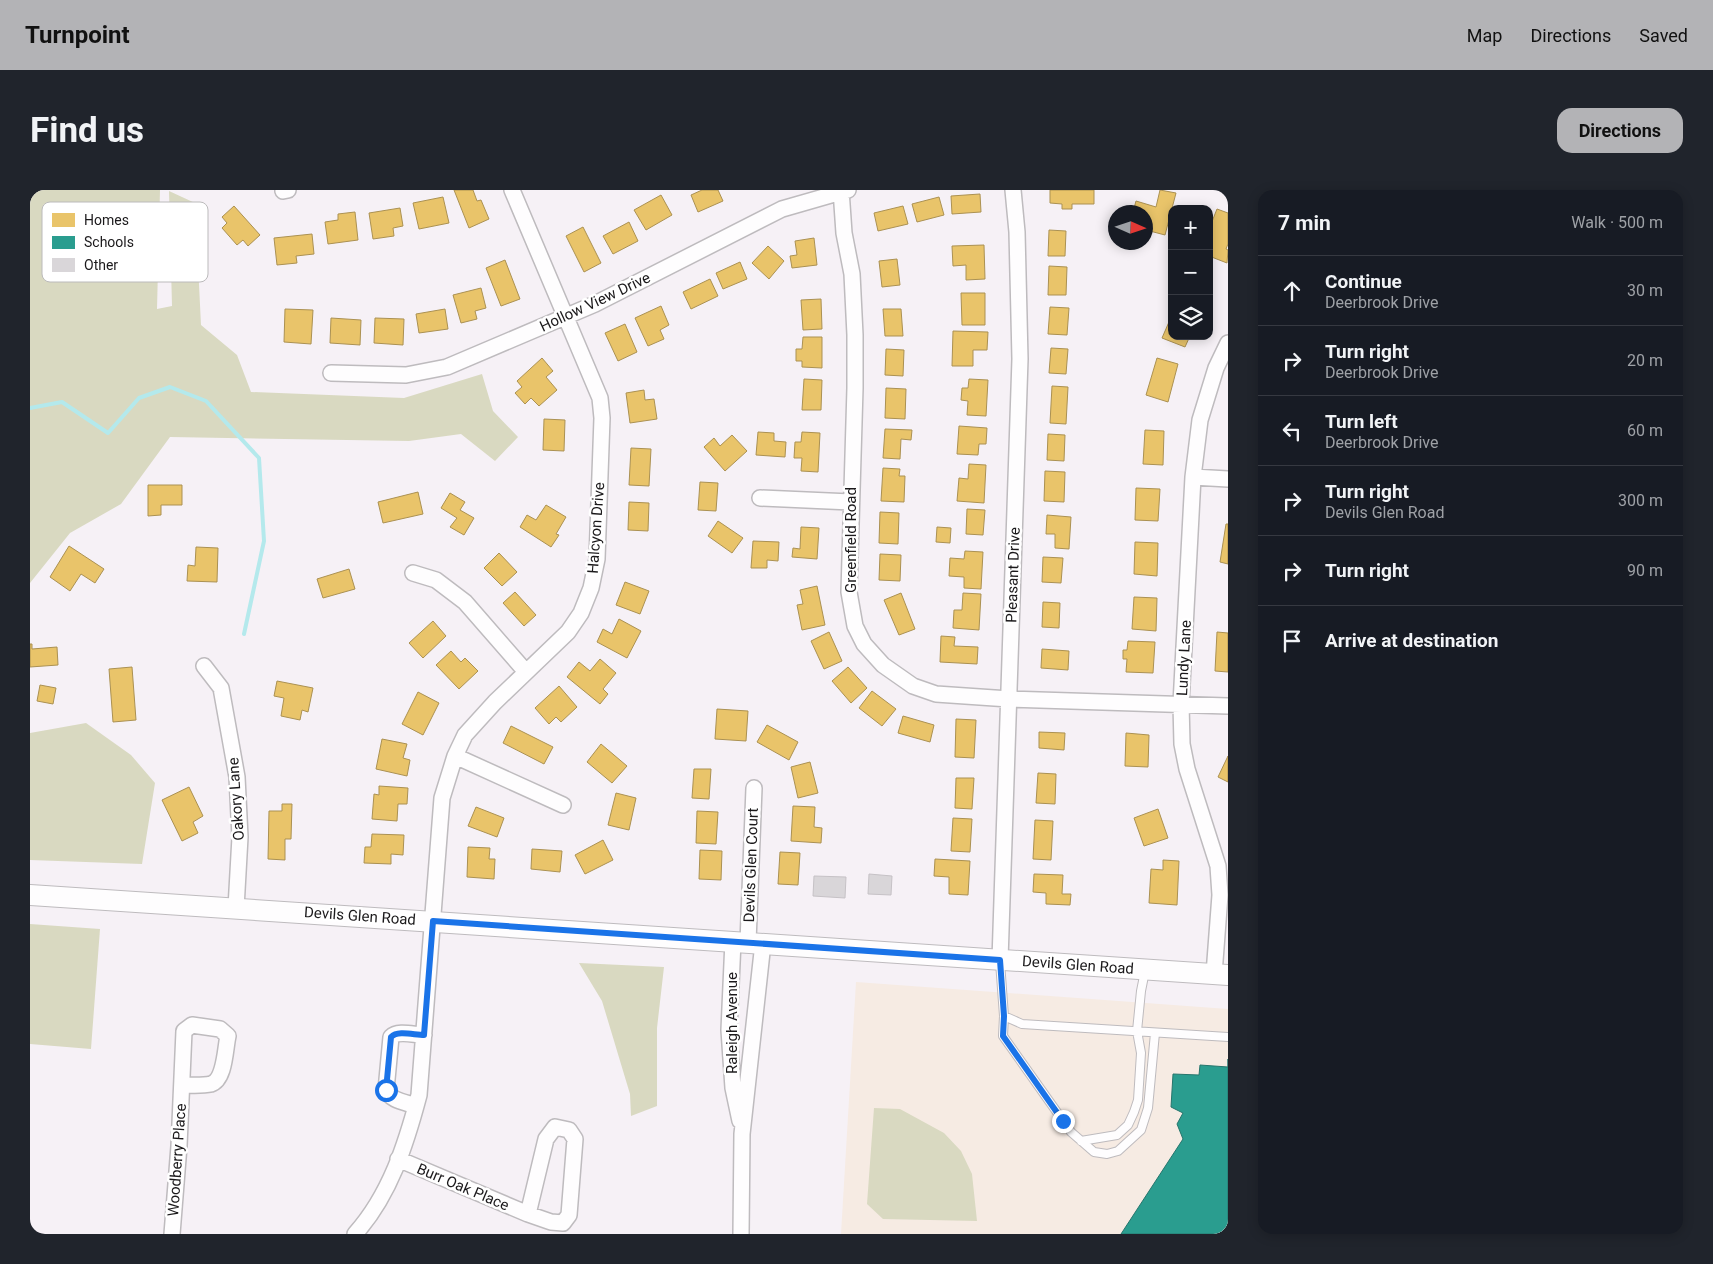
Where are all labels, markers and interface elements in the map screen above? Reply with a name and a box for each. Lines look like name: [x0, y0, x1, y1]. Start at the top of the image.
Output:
text: Turnpoint: [25, 21, 130, 49]
text: Map: [1467, 25, 1502, 46]
text: Directions: [1530, 25, 1611, 46]
text: Saved: [1639, 25, 1688, 46]
button: Directions: [1557, 108, 1683, 153]
text: Find us: [30, 110, 144, 151]
legend: [42, 202, 208, 282]
north arrow: [1108, 205, 1153, 250]
map controls: [1168, 205, 1213, 340]
button: +: [1168, 205, 1213, 250]
text: 7 min: [1278, 211, 1331, 235]
text: Homes: [84, 212, 129, 228]
text: Walk · 500 m: [1571, 213, 1663, 232]
text: Schools: [84, 234, 134, 250]
button: −: [1168, 250, 1213, 295]
text: Other: [84, 257, 118, 273]
street label: Hollow View Drive: [537, 268, 653, 336]
text: Continue: [1325, 270, 1402, 293]
icon: ahead: [1278, 277, 1306, 305]
text: 30 m: [1627, 281, 1663, 300]
text: Deerbrook Drive: [1325, 293, 1438, 312]
button: layers: [1168, 295, 1213, 340]
text: Turn right: [1325, 340, 1409, 363]
icon: right: [1278, 347, 1306, 375]
text: 20 m: [1627, 351, 1663, 370]
text: Deerbrook Drive: [1325, 363, 1438, 382]
text: Turn left: [1325, 410, 1398, 433]
icon: left: [1278, 417, 1306, 445]
text: 60 m: [1627, 421, 1663, 440]
text: Deerbrook Drive: [1325, 433, 1438, 452]
text: Turn right: [1325, 480, 1409, 503]
street label: Halcyon Drive: [584, 482, 608, 574]
street label: Greenfield Road: [842, 487, 860, 593]
icon: right: [1278, 487, 1306, 515]
text: 300 m: [1618, 491, 1663, 510]
text: Devils Glen Road: [1325, 503, 1444, 522]
street label: Pleasant Drive: [1002, 527, 1024, 623]
icon: right: [1278, 557, 1306, 585]
text: Turn right: [1325, 559, 1409, 582]
text: 90 m: [1627, 561, 1663, 580]
street label: Lundy Lane: [1173, 620, 1195, 696]
icon: arrive: [1278, 627, 1306, 655]
text: Arrive at destination: [1325, 629, 1498, 652]
street label: Oakory Lane: [224, 757, 248, 841]
street label: Devils Glen Court: [740, 807, 762, 923]
street label: Devils Glen Road: [304, 903, 416, 929]
street label: Devils Glen Road: [1022, 952, 1134, 978]
street label: Raleigh Avenue: [723, 972, 741, 1074]
route start: [375, 1079, 398, 1102]
street label: Woodberry Place: [164, 1103, 190, 1217]
route end: [1052, 1110, 1075, 1133]
street label: Burr Oak Place: [414, 1159, 512, 1215]

